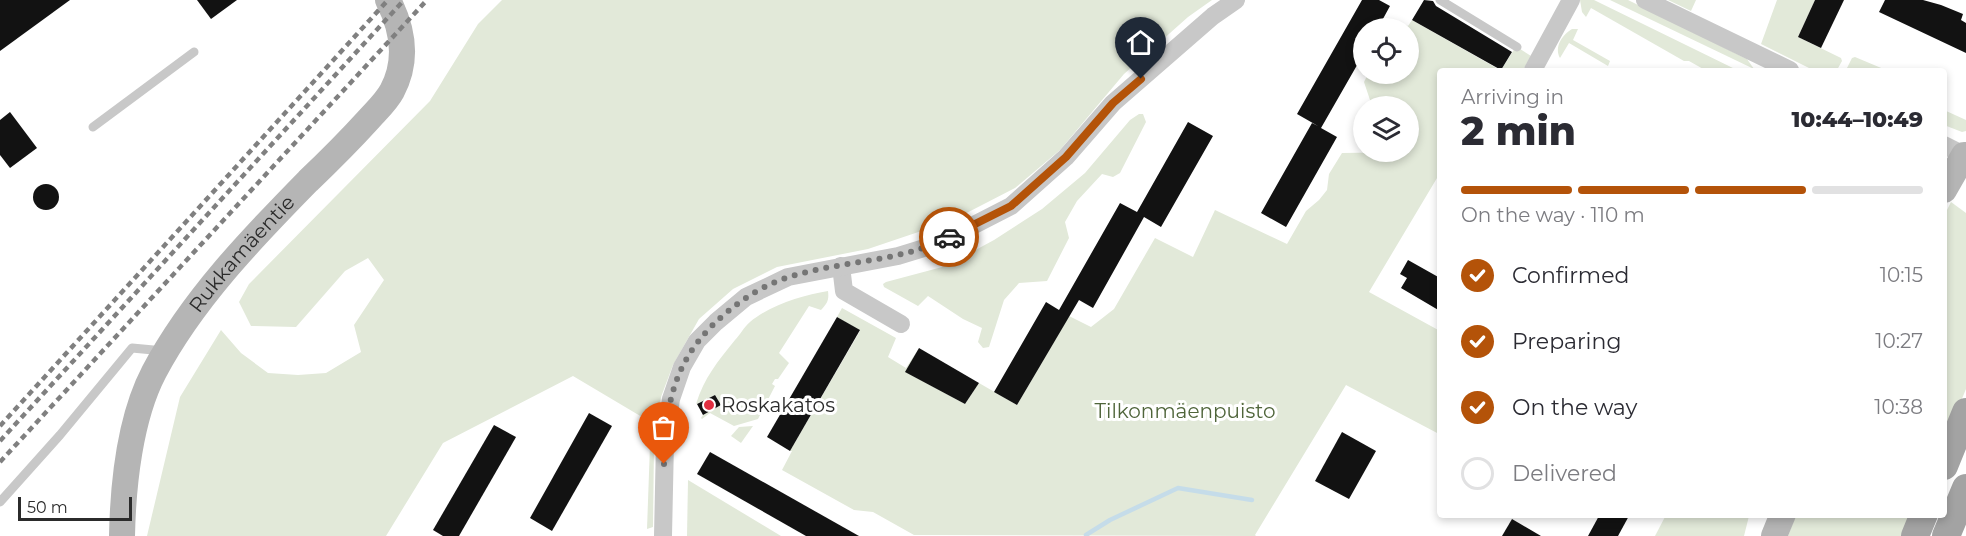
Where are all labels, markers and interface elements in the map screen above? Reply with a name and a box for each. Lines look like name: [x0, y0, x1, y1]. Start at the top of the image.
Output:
pin: [1115, 17, 1166, 79]
map controls: [1353, 18, 1419, 162]
button: locate: [1353, 18, 1419, 84]
icon: home: [1124, 26, 1157, 59]
text: Arriving in: [1461, 85, 1564, 109]
button: layers: [1353, 96, 1419, 162]
text: 10:44–10:49: [1791, 106, 1923, 133]
text: 2 min: [1461, 107, 1576, 155]
street label: Rukkamäentie: [184, 190, 299, 317]
text: On the way · 110 m: [1461, 203, 1645, 227]
courier: [919, 207, 979, 267]
icon: car: [933, 221, 966, 254]
icon: check: [1461, 259, 1494, 292]
text: Confirmed: [1512, 262, 1629, 289]
text: 10:15: [1880, 263, 1923, 287]
icon: check: [1461, 325, 1494, 358]
text: Preparing: [1512, 328, 1621, 355]
text: 10:27: [1875, 329, 1923, 353]
icon: check: [1461, 391, 1494, 424]
place label: Roskakatos: [721, 393, 835, 417]
text: On the way: [1512, 394, 1637, 421]
text: 10:38: [1874, 395, 1923, 419]
marker: Roskakatos: [702, 398, 716, 412]
park label: Tilkonmäenpuisto: [1095, 399, 1275, 423]
pin: [638, 402, 689, 464]
icon: bag: [647, 411, 680, 444]
text: Delivered: [1512, 460, 1617, 487]
scale bar: [18, 494, 132, 522]
text: 50 m: [27, 498, 68, 517]

